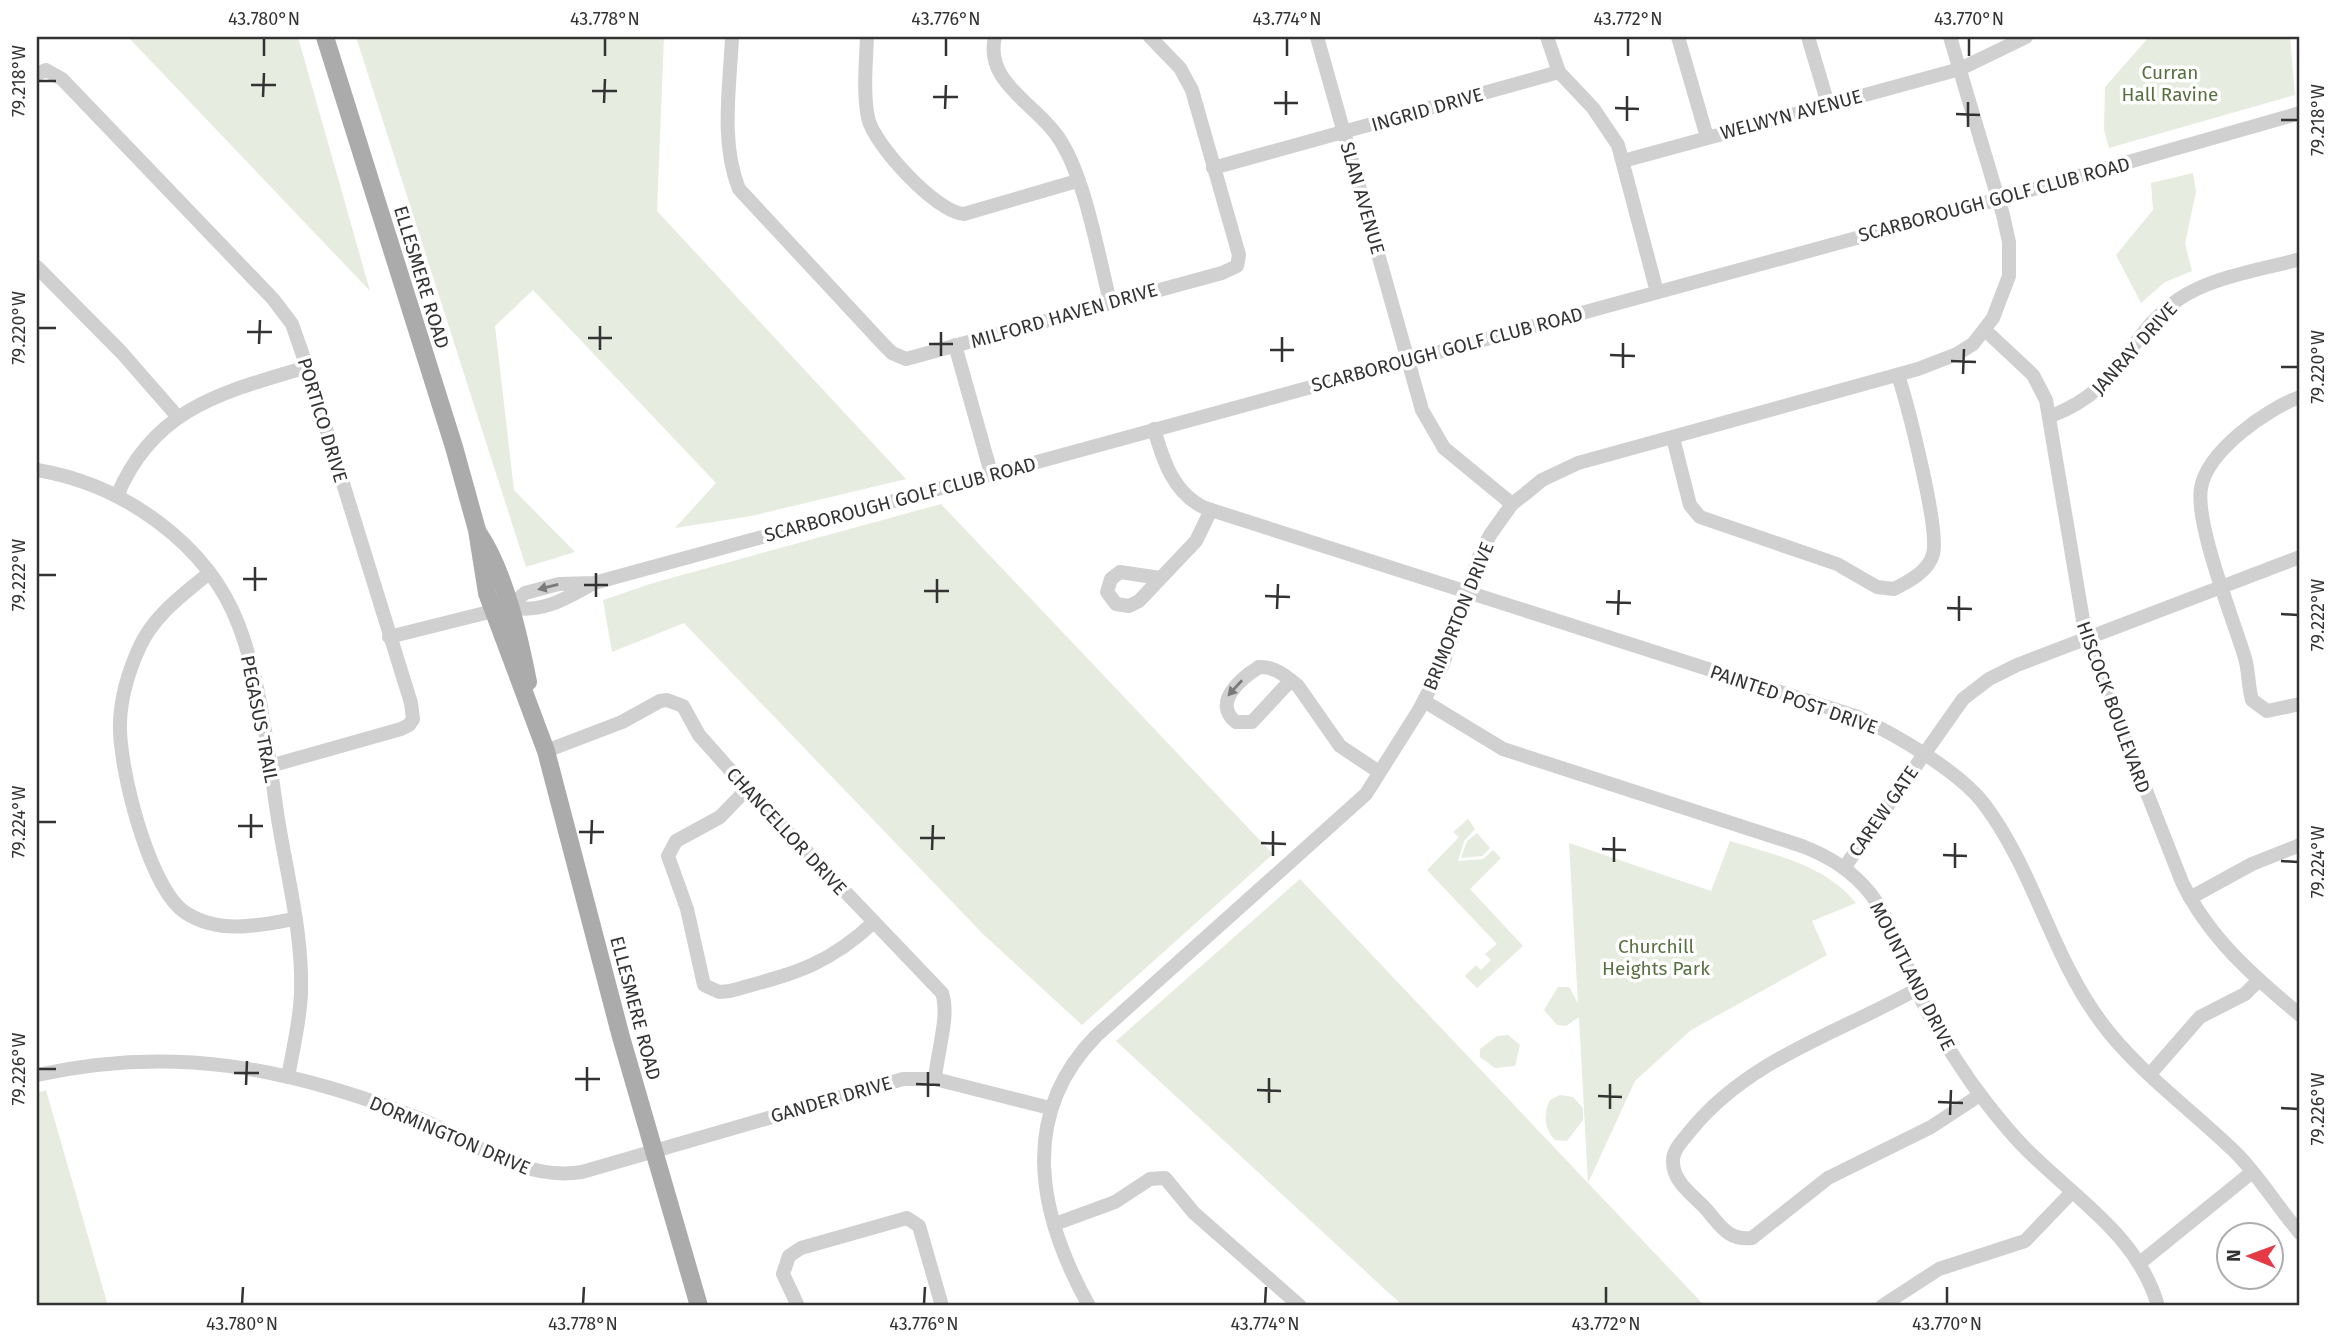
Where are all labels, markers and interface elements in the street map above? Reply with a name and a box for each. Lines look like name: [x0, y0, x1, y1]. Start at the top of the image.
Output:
text: 43.780°N: [228, 8, 300, 30]
text: 43.778°N: [570, 8, 640, 30]
text: 43.776°N: [911, 8, 981, 30]
text: 43.774°N: [1252, 8, 1322, 30]
text: 43.772°N: [1594, 8, 1662, 30]
text: 43.770°N: [1934, 8, 2004, 30]
text: 79.218°W: [8, 45, 30, 117]
park label: Curran Hall Ravine: [2122, 61, 2218, 106]
street label: INGRID DRIVE: [1369, 83, 1486, 136]
text: 79.218°W: [2307, 84, 2329, 156]
street label: WELWYN AVENUE: [1718, 85, 1865, 144]
street label: SLAN AVENUE: [1336, 139, 1390, 257]
street label: SCARBOROUGH GOLF CLUB ROAD: [1856, 152, 2132, 247]
street label: ELLESMERE ROAD: [389, 203, 454, 351]
street label: MILFORD HAVEN DRIVE: [968, 278, 1160, 353]
text: 79.220°W: [8, 291, 30, 365]
street label: JANRAY DRIVE: [2087, 297, 2182, 399]
street label: SCARBOROUGH GOLF CLUB ROAD: [1309, 302, 1585, 397]
text: 79.220°W: [2307, 330, 2329, 404]
street label: PORTICO DRIVE: [293, 355, 352, 485]
street label: SCARBOROUGH GOLF CLUB ROAD: [762, 452, 1038, 547]
text: 79.222°W: [8, 539, 30, 611]
street label: BRIMORTON DRIVE: [1418, 539, 1499, 694]
text: 79.222°W: [2307, 579, 2329, 651]
one-way arrow: [537, 582, 559, 593]
street label: HISCOCK BOULEVARD: [2072, 618, 2155, 796]
street label: PEGASUS TRAIL: [236, 653, 283, 785]
street label: PAINTED POST DRIVE: [1707, 660, 1881, 739]
one-way arrow: [1227, 679, 1243, 697]
street label: CAREW GATE: [1844, 761, 1923, 861]
street label: CHANCELLOR DRIVE: [722, 763, 852, 900]
text: 79.224°W: [8, 786, 30, 858]
text: 79.224°W: [2307, 826, 2329, 898]
street label: MOUNTLAND DRIVE: [1865, 898, 1960, 1054]
street label: ELLESMERE ROAD: [605, 934, 666, 1083]
park label: Churchill Heights Park: [1602, 935, 1710, 980]
text: 79.226°W: [8, 1032, 30, 1105]
street label: GANDER DRIVE: [768, 1071, 894, 1128]
text: 79.226°W: [2307, 1072, 2329, 1145]
street label: DORMINGTON DRIVE: [366, 1091, 534, 1180]
north arrow: [2214, 1220, 2284, 1290]
text: N: [2222, 1249, 2245, 1262]
text: 43.780°N: [206, 1313, 278, 1335]
text: 43.778°N: [548, 1313, 618, 1335]
text: 43.776°N: [889, 1313, 959, 1335]
text: 43.774°N: [1230, 1313, 1300, 1335]
text: 43.772°N: [1572, 1313, 1640, 1335]
text: 43.770°N: [1912, 1313, 1982, 1335]

